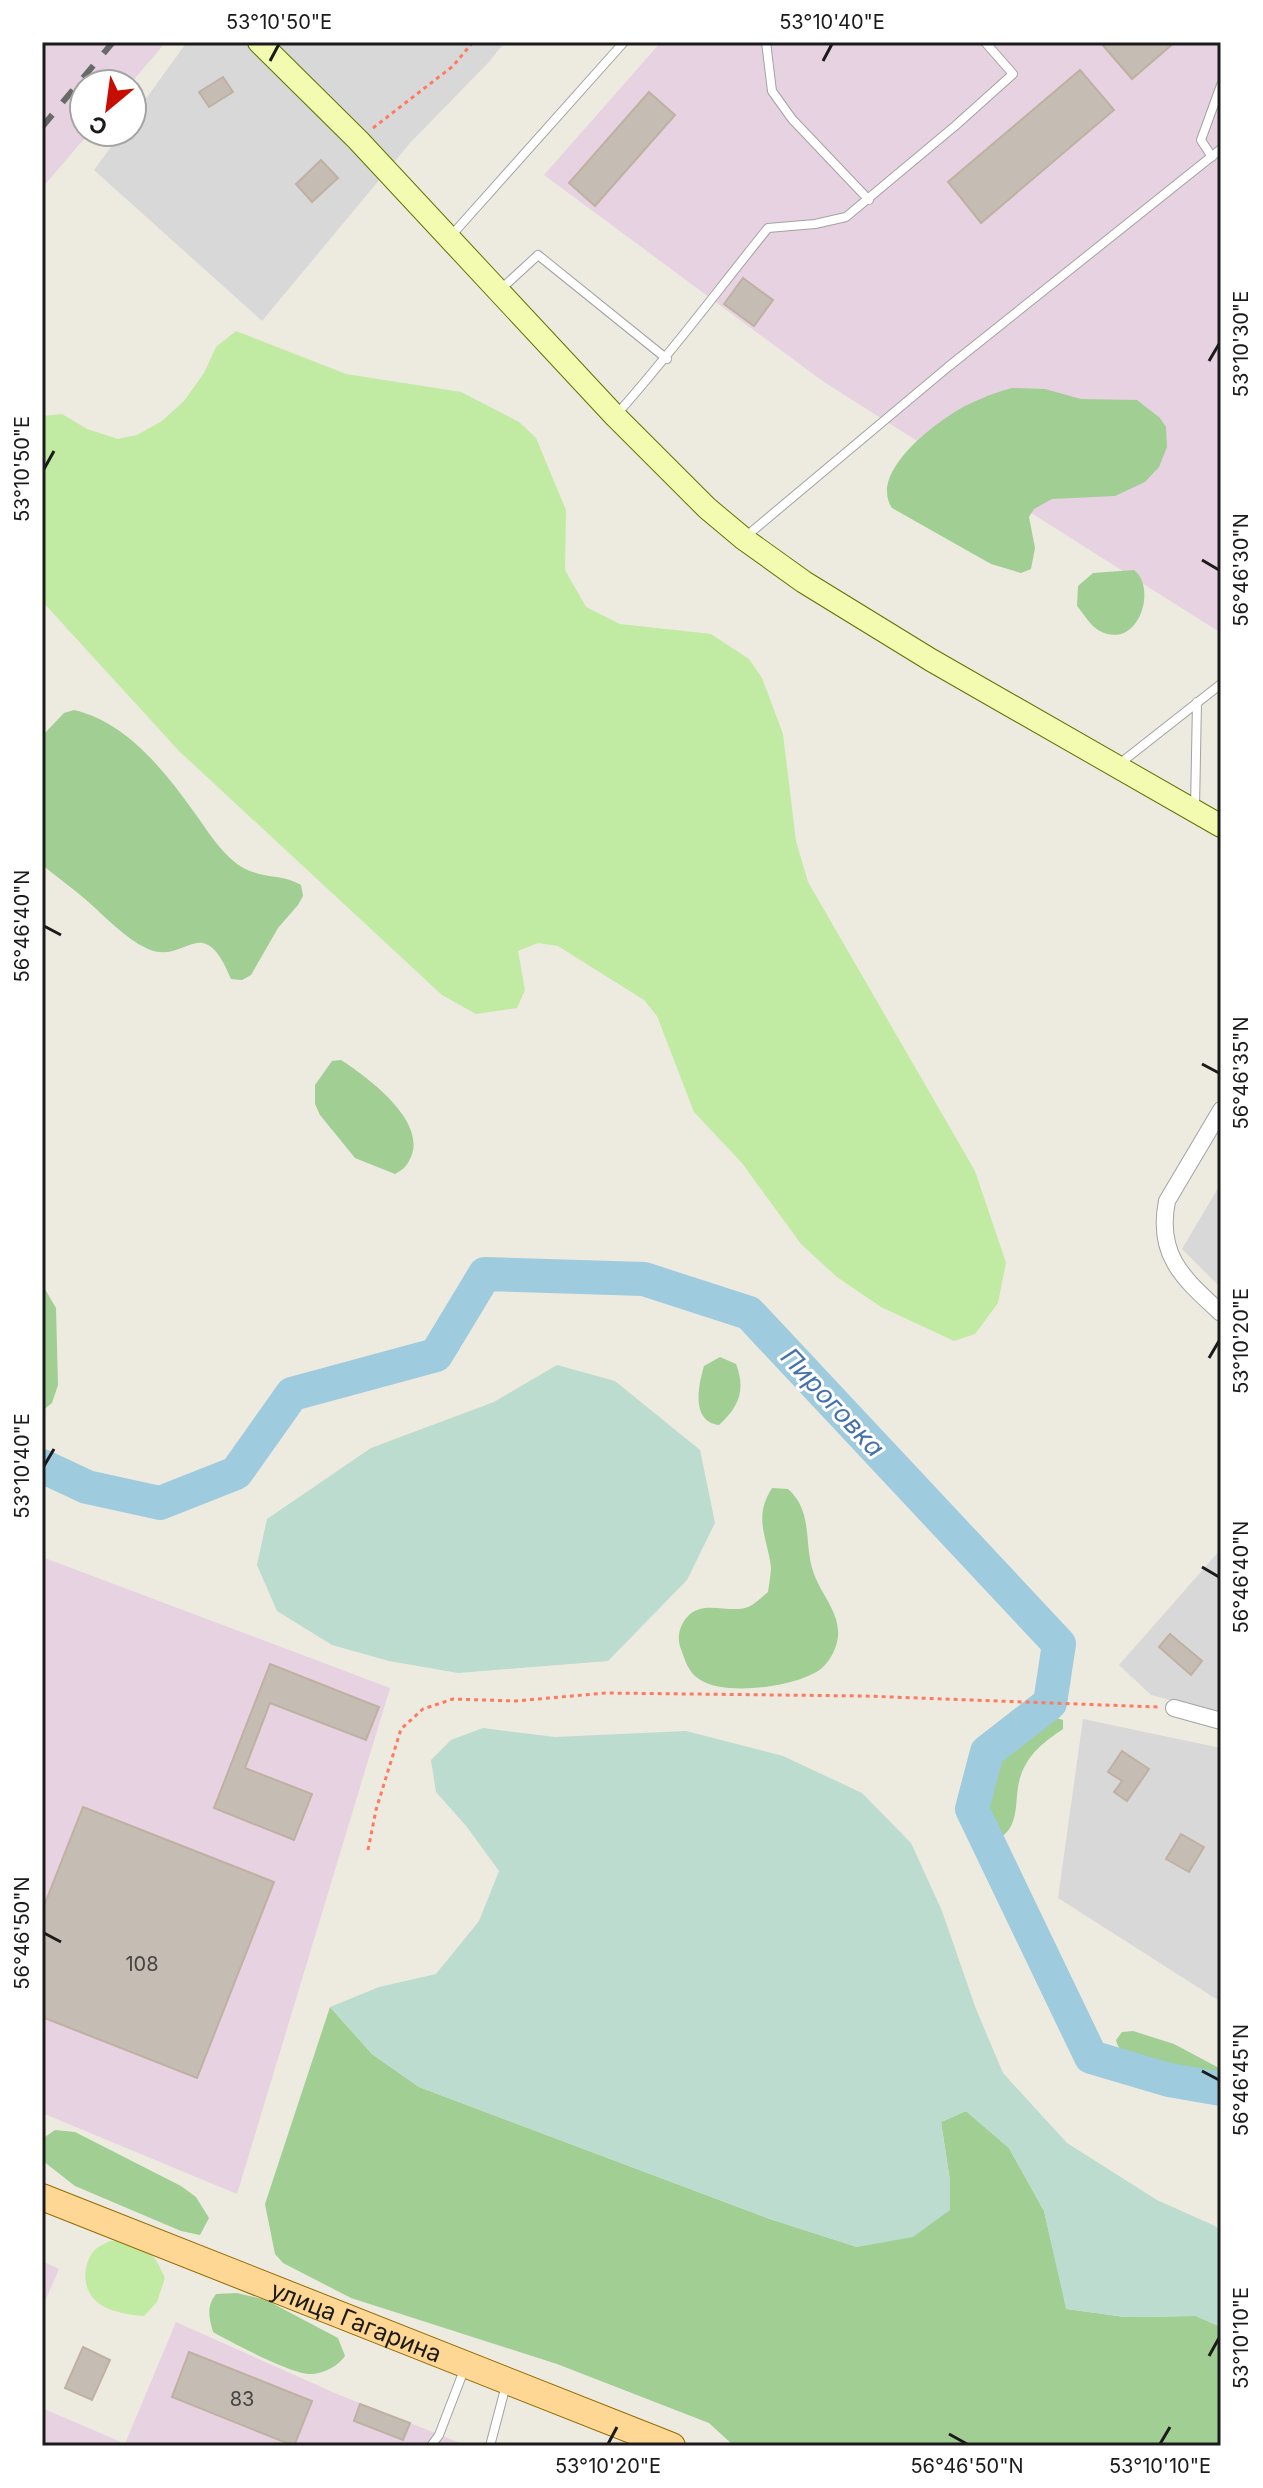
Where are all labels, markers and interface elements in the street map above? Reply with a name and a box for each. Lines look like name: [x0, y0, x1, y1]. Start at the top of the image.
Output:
text: 53°10'50"E: [226, 10, 332, 34]
text: 53°10'40"E: [779, 10, 885, 34]
north arrow: [68, 68, 148, 148]
text: С: [85, 110, 112, 141]
text: 53°10'30"E: [1229, 291, 1253, 397]
text: 53°10'50"E: [10, 416, 34, 522]
text: 56°46'30"N: [1229, 513, 1253, 627]
text: 56°46'40"N: [10, 870, 34, 982]
text: 56°46'35"N: [1229, 1017, 1253, 1129]
text: 53°10'20"E: [1229, 1288, 1253, 1394]
water label: Пироговка: [775, 1341, 891, 1463]
text: 53°10'40"E: [10, 1413, 34, 1519]
text: 56°46'40"N: [1229, 1521, 1253, 1633]
text: 56°46'50"N: [10, 1876, 34, 1990]
house number: 108: [125, 1952, 159, 1976]
text: 56°46'45"N: [1229, 2024, 1253, 2136]
street label: улица Гагарина: [267, 2274, 446, 2368]
text: 53°10'10"E: [1229, 2287, 1253, 2389]
house number: 83: [230, 2387, 254, 2411]
text: 53°10'20"E: [555, 2454, 661, 2478]
text: 56°46'50"N: [910, 2454, 1024, 2478]
text: 53°10'10"E: [1109, 2454, 1211, 2478]

